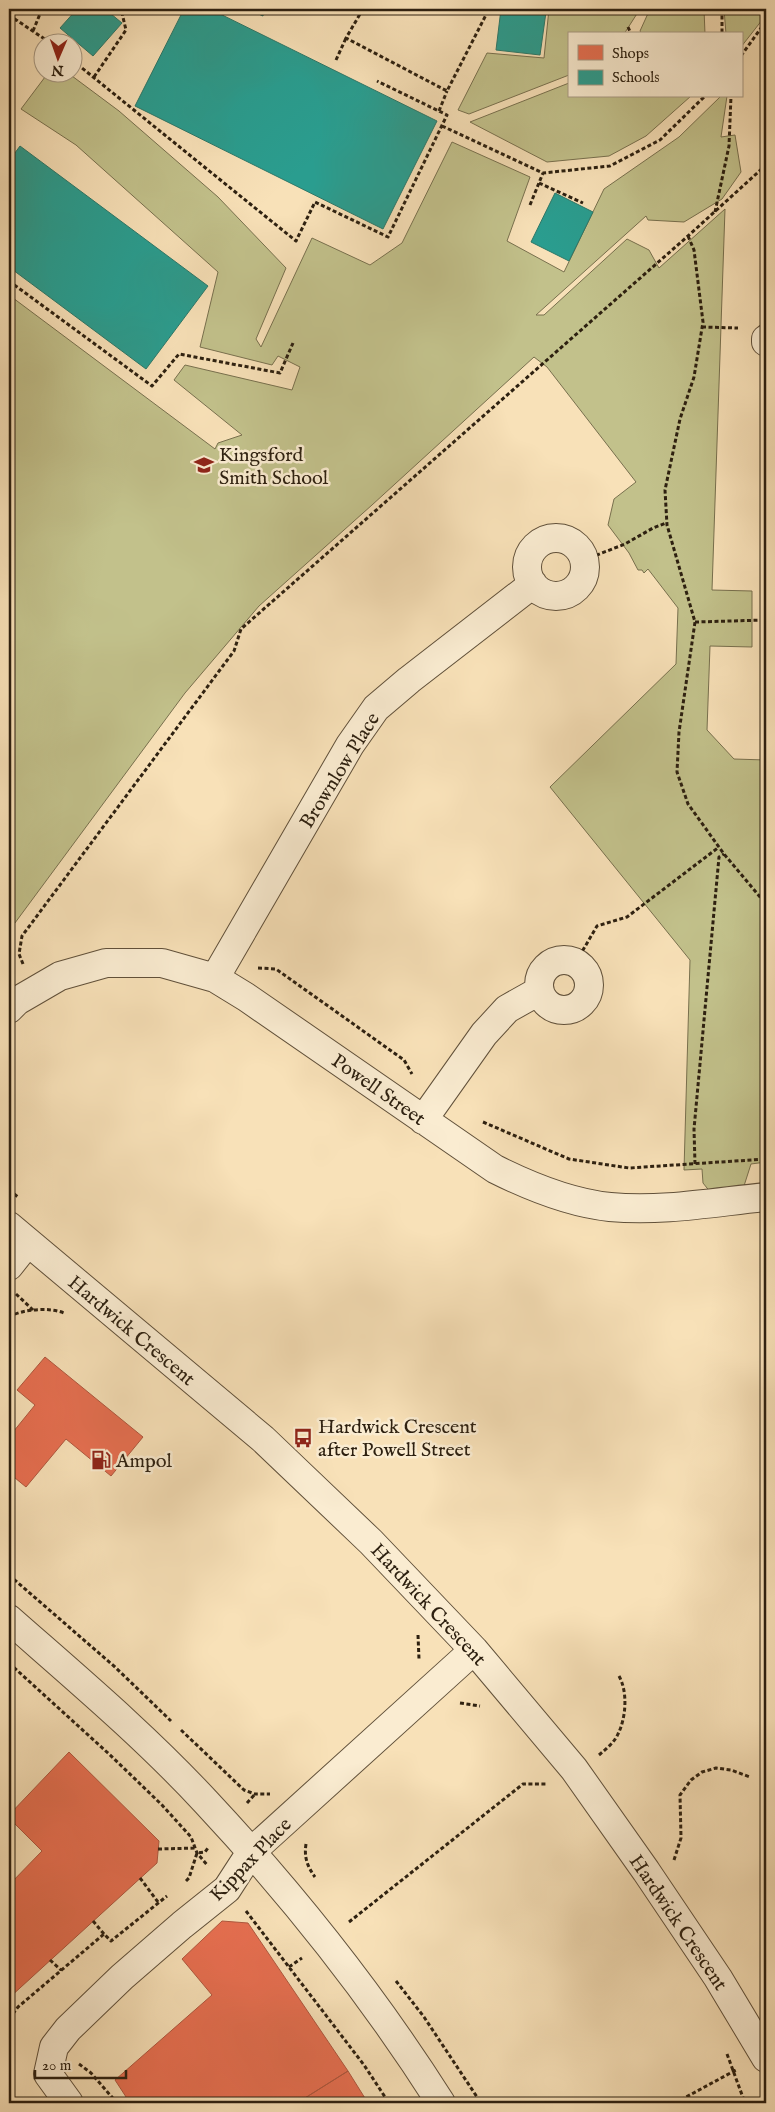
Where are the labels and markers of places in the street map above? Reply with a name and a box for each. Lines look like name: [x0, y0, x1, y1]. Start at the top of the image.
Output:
place label: Kingsford Smith School: [219, 443, 329, 491]
school or university icon: Kingsford Smith School: [193, 454, 215, 476]
place label: Hardwick Crescent after Powell Street: [318, 1415, 477, 1463]
bus stop icon: Hardwick Crescent after Powell Street: [292, 1427, 314, 1449]
fuel station icon: Ampol: [90, 1449, 112, 1471]
place label: Ampol: [115, 1449, 173, 1474]

